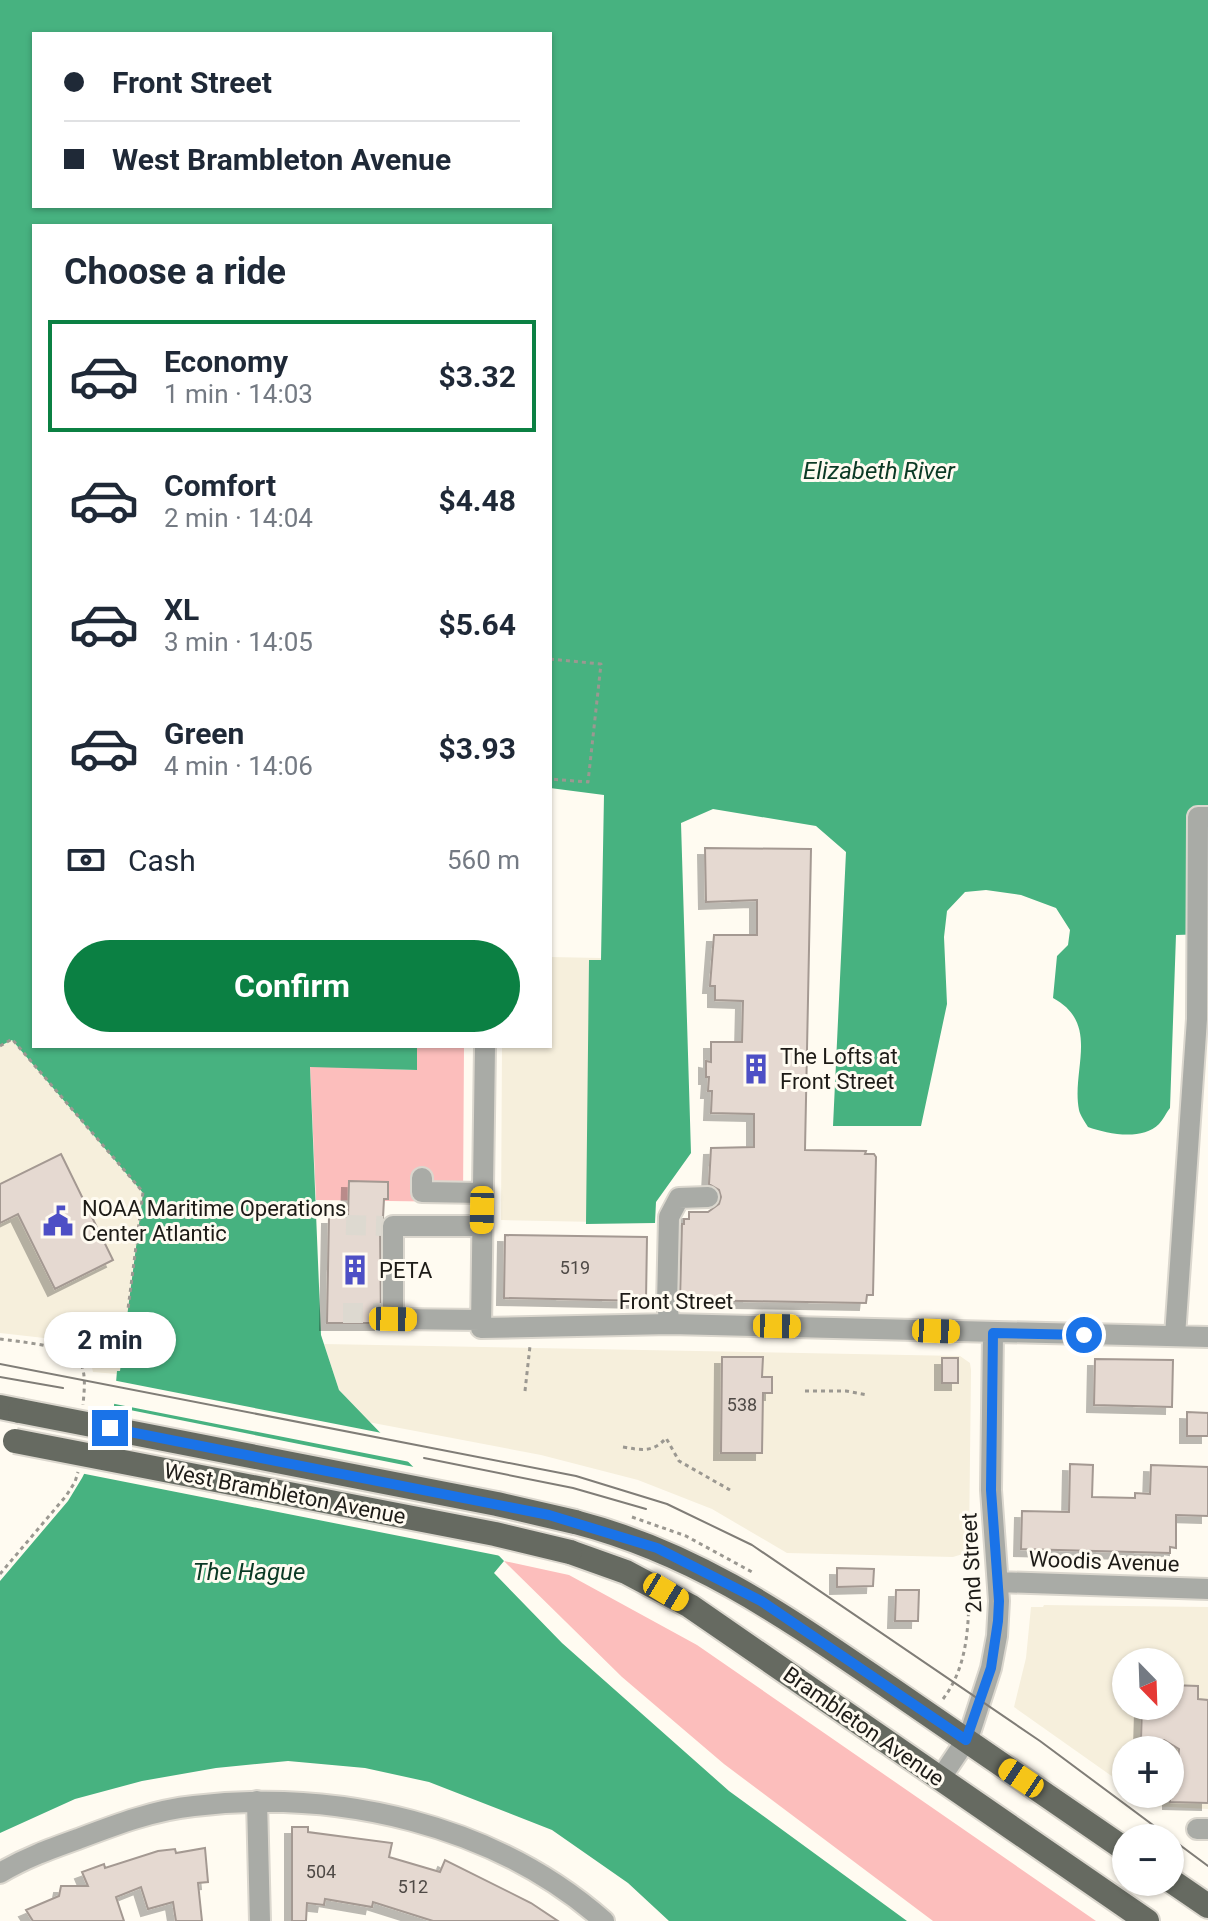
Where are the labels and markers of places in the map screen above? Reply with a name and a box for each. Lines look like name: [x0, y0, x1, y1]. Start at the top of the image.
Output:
place label: The Lofts at Front Street: [780, 1044, 898, 1094]
building icon: The Lofts at Front Street: [739, 1052, 773, 1086]
place label: NOAA Maritime Operations Center Atlantic: [82, 1196, 346, 1246]
public building icon: NOAA Maritime Operations Center Atlantic: [41, 1204, 75, 1238]
building icon: PETA: [338, 1253, 372, 1287]
place label: PETA: [379, 1258, 433, 1283]

